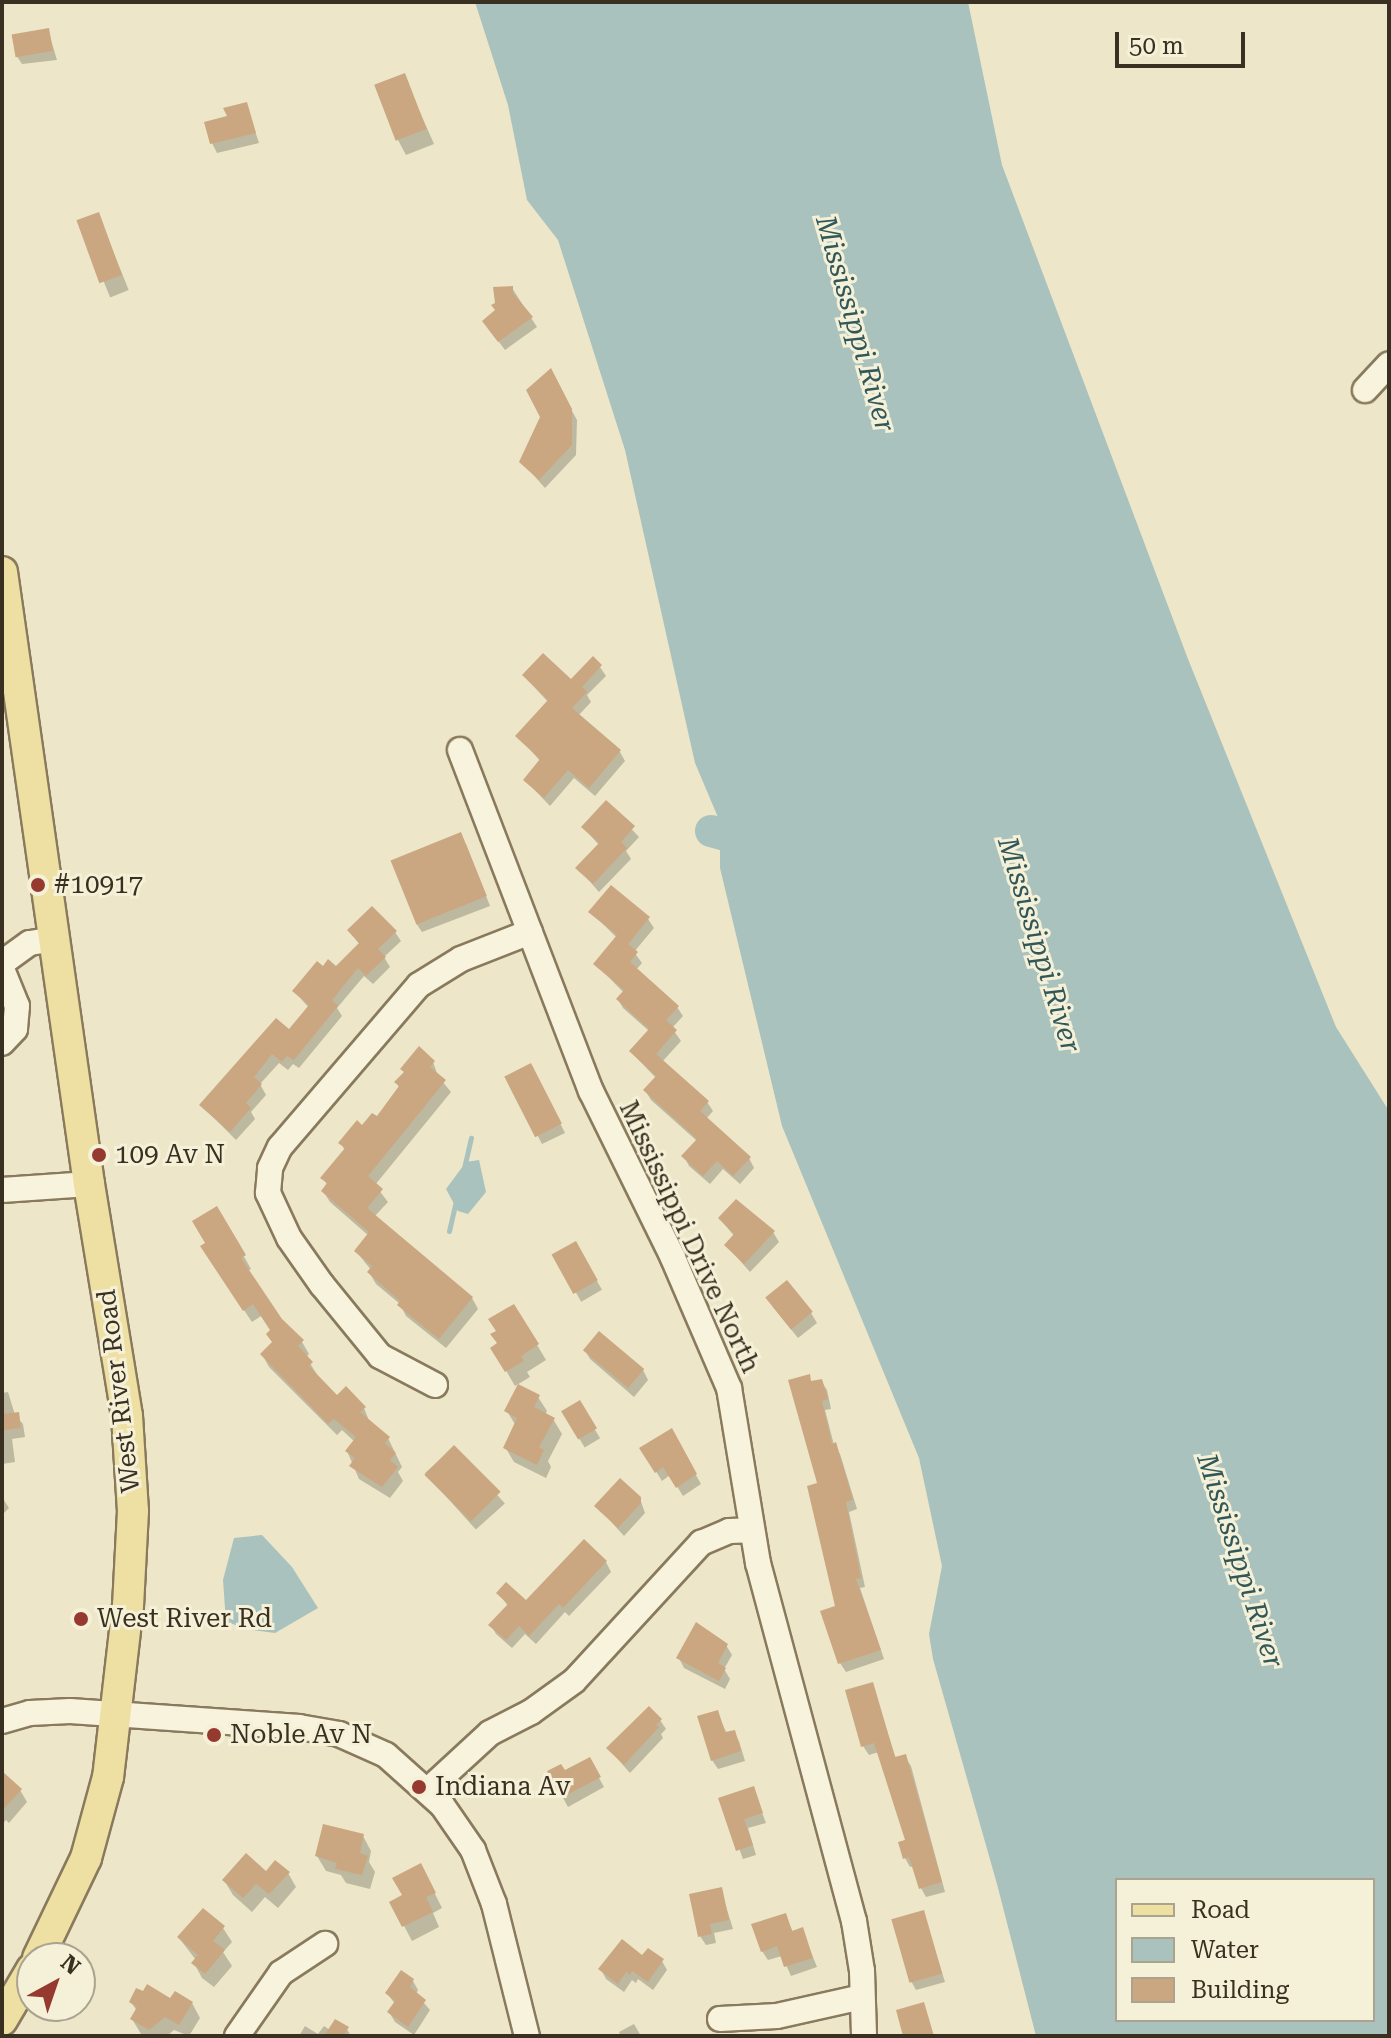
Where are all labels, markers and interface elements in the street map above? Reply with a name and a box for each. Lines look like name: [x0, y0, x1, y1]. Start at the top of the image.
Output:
scale bar: [1119, 16, 1249, 66]
text: 50 m: [1129, 32, 1184, 60]
water label: Mississippi River: [808, 212, 902, 436]
water label: Mississippi River: [990, 833, 1088, 1057]
place label: #10917: [54, 869, 143, 901]
marker: #10917: [29, 876, 47, 894]
street label: Mississippi Drive North: [612, 1096, 766, 1378]
place label: 109 Av N: [115, 1139, 225, 1171]
marker: 109 Av N: [90, 1146, 108, 1164]
street label: West River Road: [91, 1288, 147, 1494]
water label: Mississippi River: [1190, 1450, 1290, 1672]
place label: West River Rd: [97, 1603, 272, 1635]
marker: West River Rd: [72, 1610, 90, 1628]
place label: Noble Av N: [230, 1719, 372, 1751]
marker: Noble Av N: [205, 1726, 223, 1744]
place label: Indiana Av: [435, 1771, 570, 1803]
marker: Indiana Av: [410, 1778, 428, 1796]
legend: [1115, 1878, 1375, 2022]
text: Road: [1191, 1896, 1250, 1924]
text: Water: [1191, 1936, 1259, 1964]
north arrow: [16, 1942, 96, 2022]
text: N: [56, 1950, 85, 1980]
text: Building: [1191, 1976, 1289, 2004]

